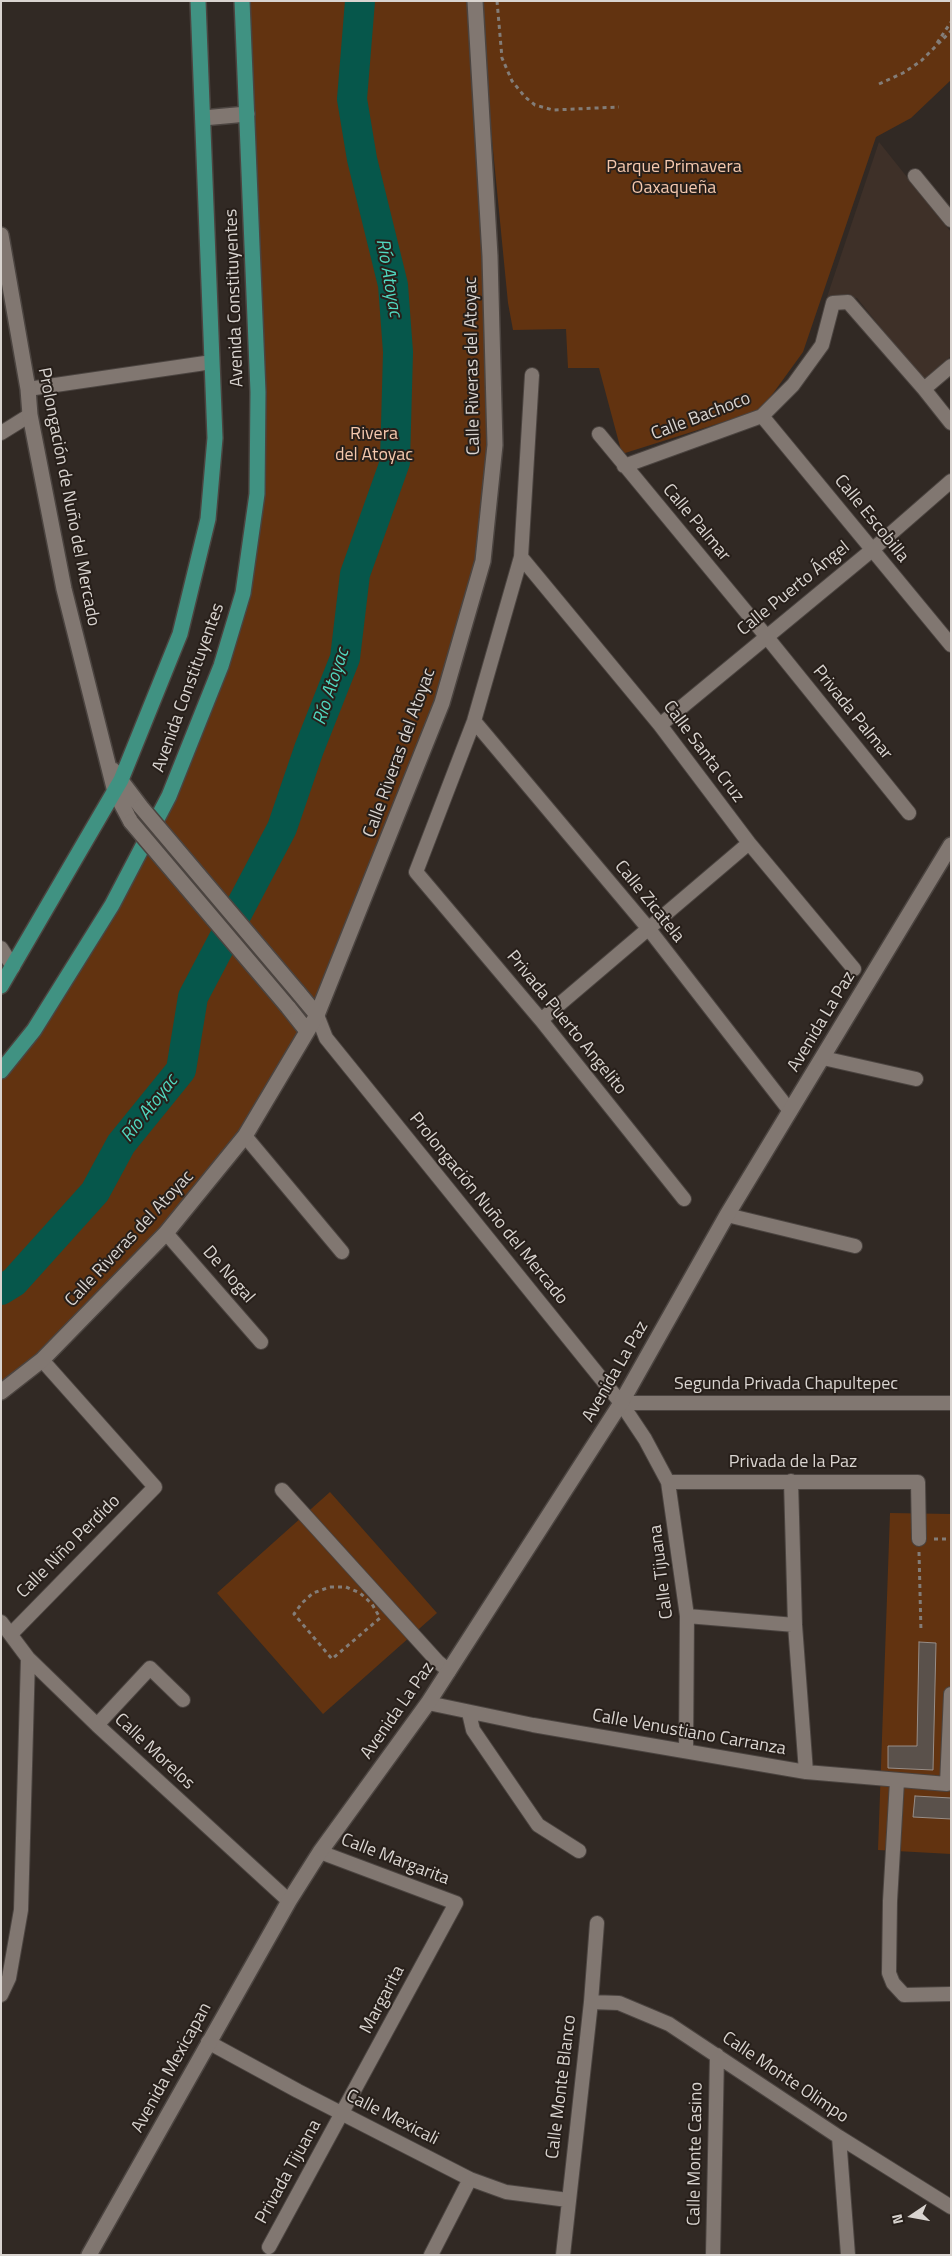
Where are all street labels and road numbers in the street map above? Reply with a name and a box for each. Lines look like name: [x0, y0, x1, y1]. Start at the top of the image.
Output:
street label: Avenida Constituyentes: [221, 208, 249, 388]
street label: Calle Riveras del Atoyac: [461, 277, 485, 455]
street label: Prolongación de Nuño del Mercado: [32, 366, 104, 628]
street label: Calle Bachoco: [648, 388, 754, 446]
street label: Calle Escobilla: [829, 471, 913, 567]
street label: Calle Palmar: [657, 480, 735, 566]
street label: Calle Puerto Ángel: [733, 537, 855, 641]
street label: Avenida Constituyentes: [148, 600, 230, 776]
street label: Privada Palmar: [807, 662, 897, 764]
street label: Calle Riveras del Atoyac: [359, 665, 441, 841]
street label: Calle Santa Cruz: [658, 697, 748, 807]
street label: Calle Zicatela: [609, 857, 689, 947]
street label: Privada Puerto Angelito: [501, 947, 631, 1099]
street label: Avenida La Paz: [784, 968, 860, 1076]
street label: Prolongación Nuño del Mercado: [404, 1109, 572, 1309]
street label: Calle Riveras del Atoyac: [61, 1166, 199, 1312]
street label: De Nogal: [197, 1242, 259, 1308]
street label: Avenida La Paz: [578, 1317, 654, 1427]
street label: Segunda Privada Chapultepec: [674, 1374, 898, 1396]
street label: Privada de la Paz: [729, 1452, 857, 1474]
street label: Calle Niño Perdido: [13, 1491, 125, 1603]
street label: Calle Tijuana: [646, 1524, 678, 1620]
street label: Avenida La Paz: [357, 1658, 439, 1764]
street label: Calle Venustiano Carranza: [590, 1705, 788, 1761]
street label: Calle Morelos: [109, 1709, 199, 1795]
street label: Calle Margarita: [338, 1829, 452, 1891]
street label: Margarita: [356, 1962, 410, 2038]
street label: Avenida Mexicapan: [127, 1999, 217, 2137]
street label: Calle Monte Blanco: [542, 2014, 582, 2160]
street label: Calle Monte Olimpo: [718, 2028, 852, 2128]
street label: Calle Monte Casino: [684, 2082, 708, 2226]
street label: Calle Mexicali: [342, 2085, 442, 2151]
street label: Privada Tijuana: [252, 2116, 326, 2228]

